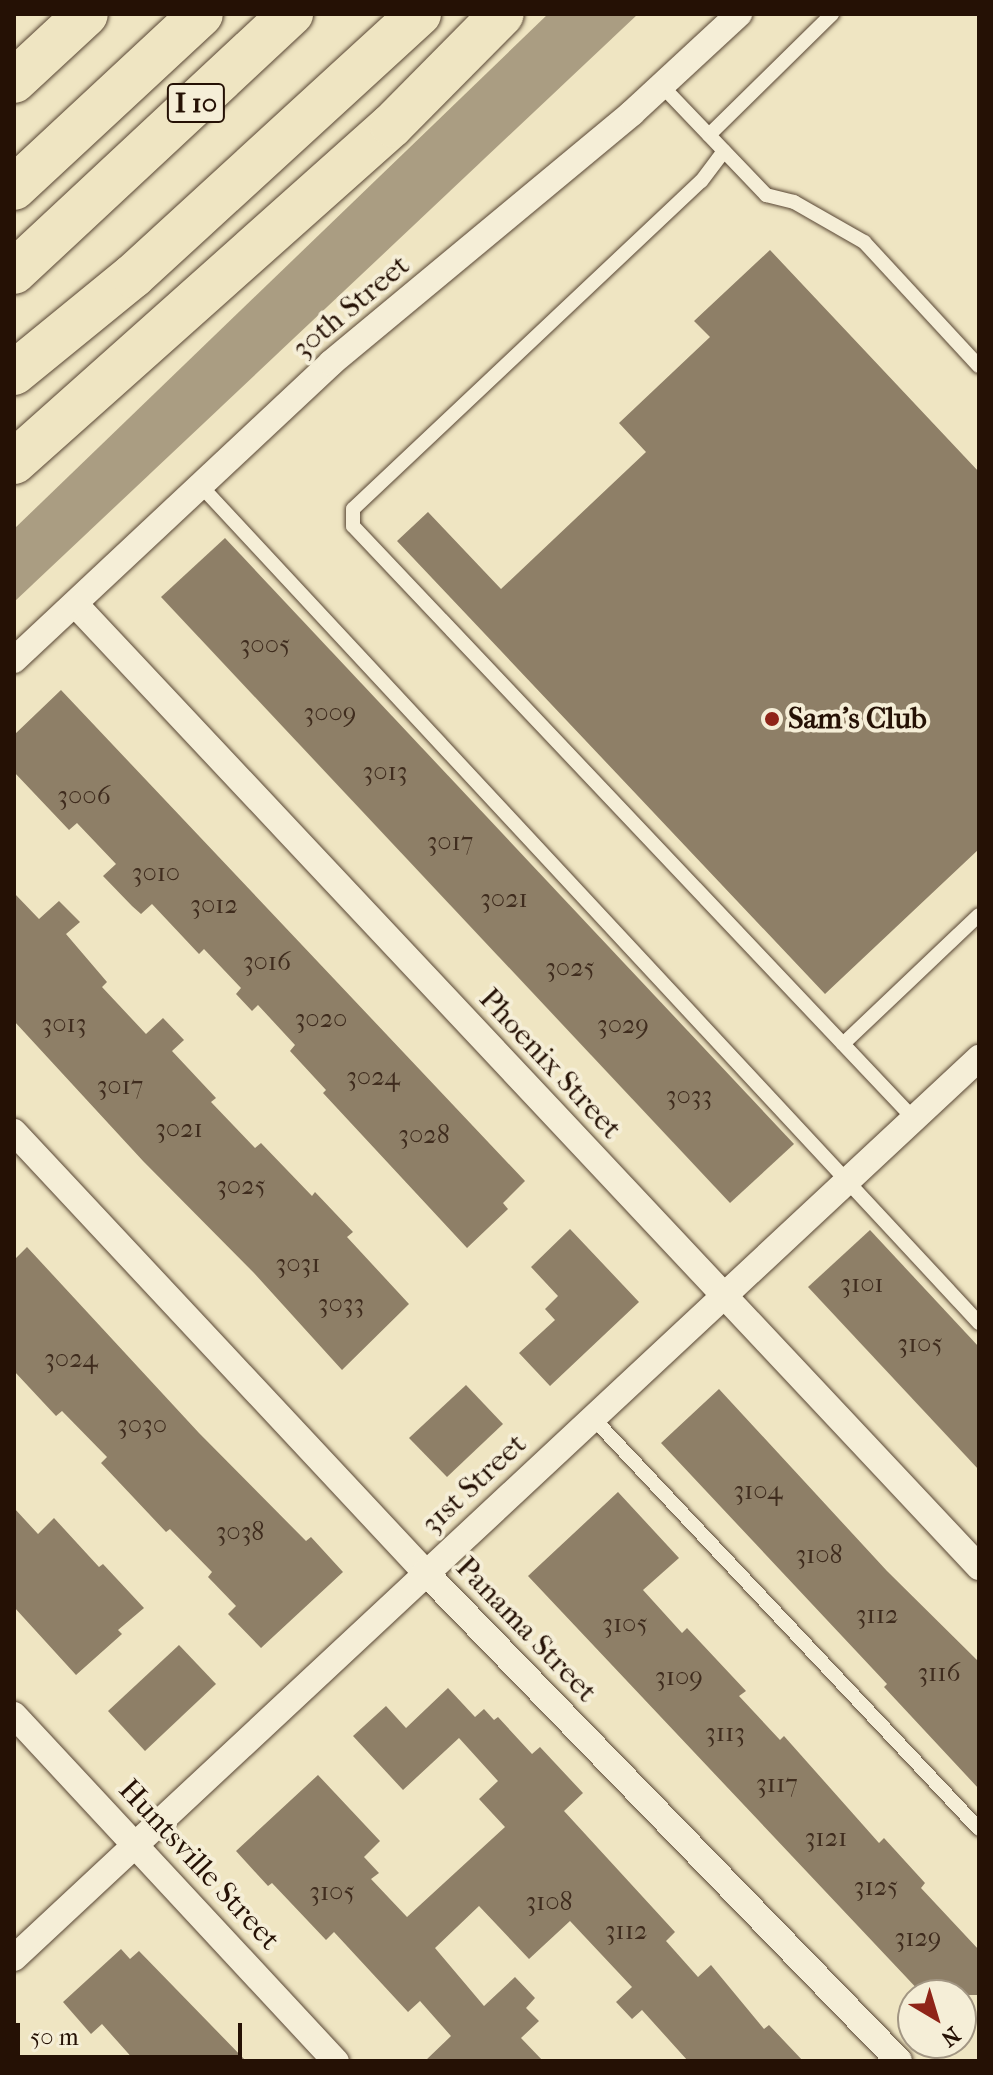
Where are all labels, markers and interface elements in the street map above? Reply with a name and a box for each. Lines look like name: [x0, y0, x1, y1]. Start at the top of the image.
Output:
road number: I 10: [166, 79, 226, 127]
street label: 30th Street: [285, 248, 417, 366]
house number: 3005: [240, 629, 290, 661]
house number: 3009: [304, 697, 356, 729]
place label: Sam's Club: [788, 701, 927, 737]
marker: Sam's Club: [763, 710, 781, 728]
house number: 3013: [363, 756, 407, 788]
house number: 3006: [57, 780, 111, 812]
house number: 3017: [427, 826, 473, 858]
house number: 3010: [132, 857, 180, 889]
house number: 3021: [480, 883, 528, 915]
house number: 3012: [190, 889, 238, 921]
house number: 3016: [243, 946, 291, 978]
house number: 3025: [545, 952, 595, 984]
street label: Phoenix Street: [471, 981, 629, 1147]
house number: 3020: [295, 1003, 347, 1035]
house number: 3013: [42, 1008, 86, 1040]
house number: 3029: [597, 1009, 649, 1041]
house number: 3024: [346, 1061, 400, 1093]
house number: 3017: [97, 1070, 143, 1102]
house number: 3033: [666, 1080, 712, 1112]
house number: 3021: [155, 1113, 203, 1145]
house number: 3028: [398, 1119, 450, 1151]
house number: 3025: [216, 1170, 266, 1202]
house number: 3031: [276, 1248, 320, 1280]
house number: 3101: [840, 1268, 884, 1300]
house number: 3033: [318, 1288, 364, 1320]
house number: 3105: [897, 1328, 943, 1360]
house number: 3024: [44, 1343, 98, 1375]
house number: 3030: [117, 1409, 167, 1441]
street label: 31st Street: [414, 1426, 534, 1542]
house number: 3104: [733, 1475, 783, 1507]
house number: 3038: [216, 1516, 264, 1548]
house number: 3108: [795, 1539, 843, 1571]
street label: Panama Street: [448, 1550, 604, 1710]
house number: 3112: [856, 1599, 898, 1631]
house number: 3105: [602, 1608, 648, 1640]
house number: 3116: [917, 1657, 961, 1689]
house number: 3109: [655, 1661, 703, 1693]
house number: 3113: [705, 1717, 745, 1749]
house number: 3117: [756, 1768, 798, 1800]
street label: Huntsville Street: [111, 1772, 287, 1958]
house number: 3121: [805, 1822, 847, 1854]
house number: 3125: [854, 1871, 898, 1903]
house number: 3105: [309, 1876, 355, 1908]
house number: 3108: [525, 1886, 573, 1918]
house number: 3112: [605, 1915, 647, 1947]
house number: 3129: [895, 1922, 941, 1954]
north arrow: [897, 1979, 977, 2059]
scale bar: [20, 2007, 246, 2057]
text: N: [936, 2021, 965, 2052]
text: 50 m: [30, 2023, 79, 2051]

